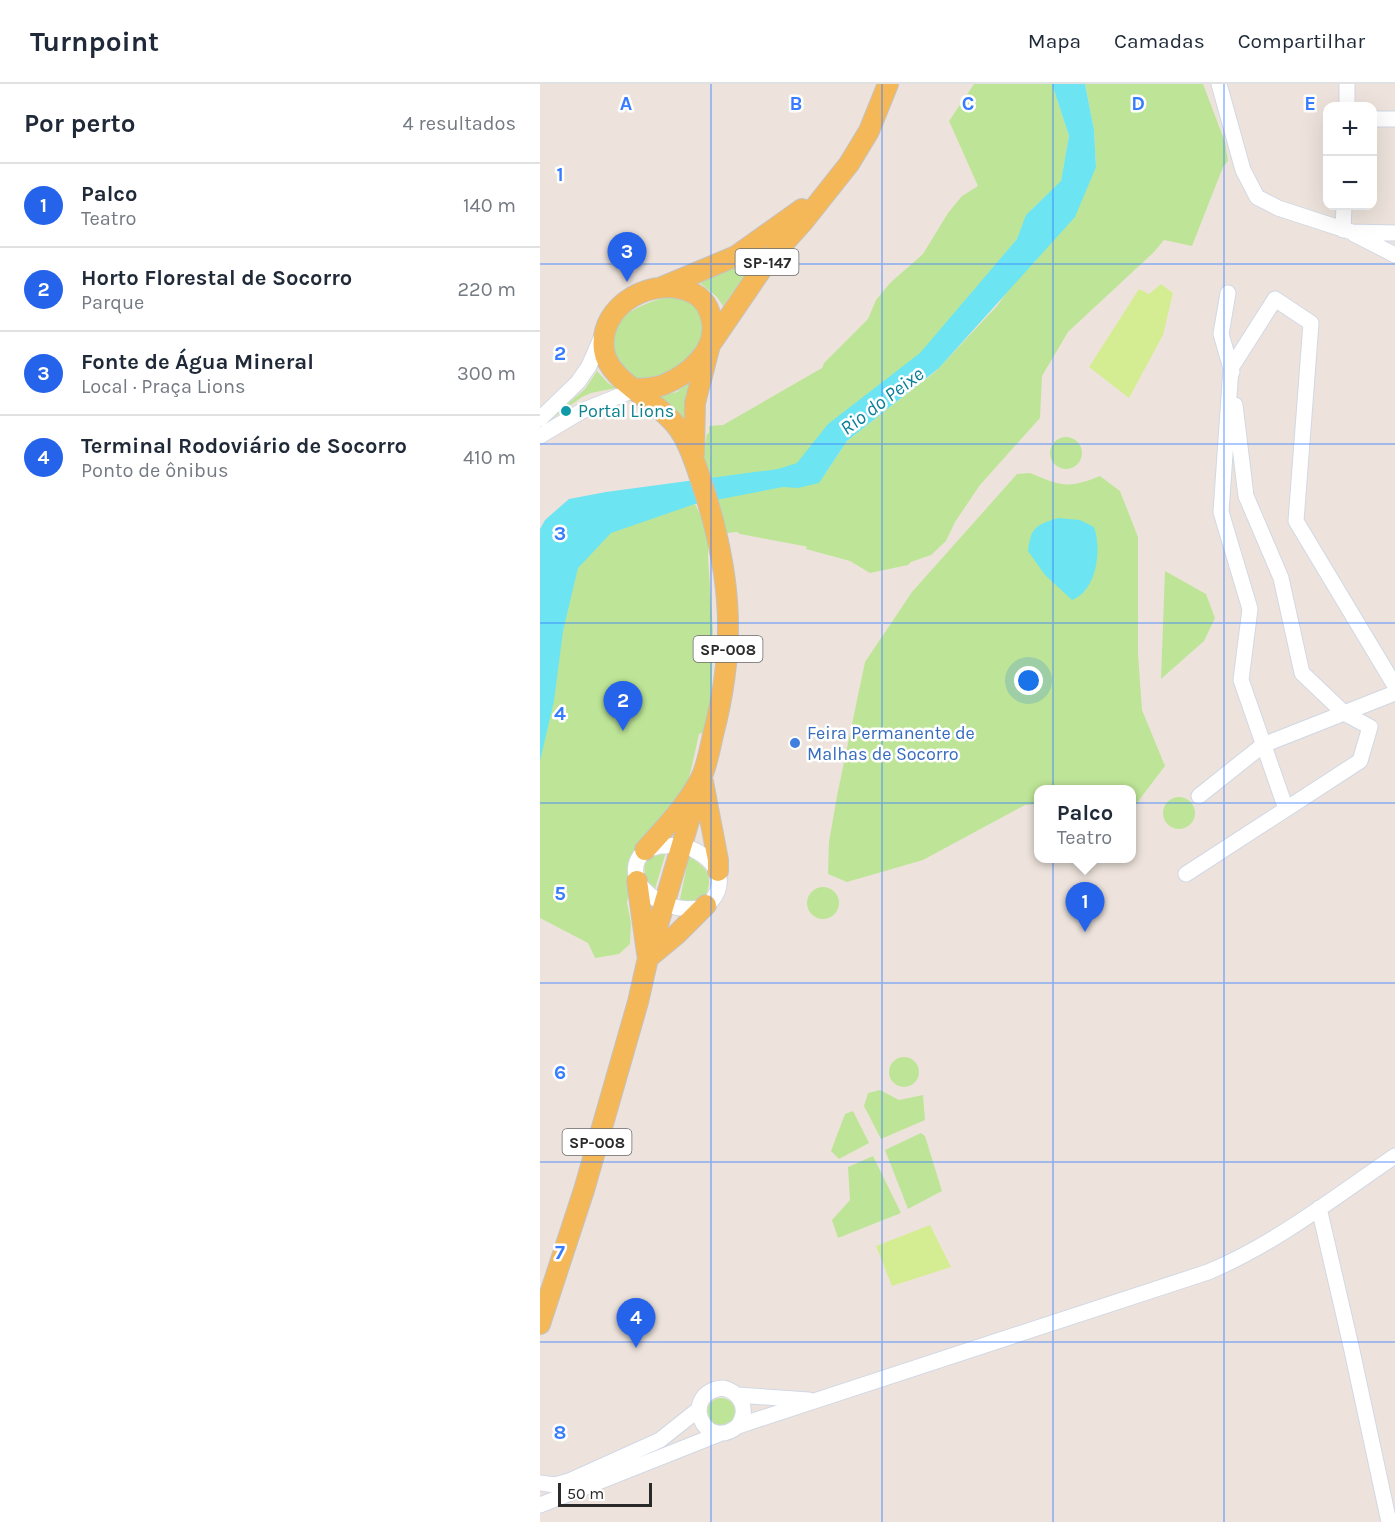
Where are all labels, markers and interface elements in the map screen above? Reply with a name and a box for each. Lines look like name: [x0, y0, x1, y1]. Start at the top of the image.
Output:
text: Turnpoint: [30, 25, 159, 58]
text: Mapa: [1028, 29, 1081, 53]
text: Camadas: [1114, 29, 1205, 53]
text: Compartilhar: [1238, 29, 1365, 53]
text: A: [620, 92, 633, 115]
text: B: [790, 92, 802, 115]
text: C: [962, 92, 974, 115]
text: D: [1131, 92, 1145, 115]
text: E: [1304, 92, 1316, 115]
map controls: [1323, 102, 1377, 210]
button: +: [1323, 102, 1377, 156]
text: Por perto: [24, 108, 135, 139]
text: 4 resultados: [403, 112, 516, 135]
button: −: [1323, 156, 1377, 210]
text: 1: [556, 163, 564, 186]
text: Palco: [81, 181, 137, 207]
text: 1: [40, 194, 47, 217]
text: 140 m: [463, 194, 516, 217]
text: Teatro: [81, 207, 136, 230]
pin: 3: [608, 232, 646, 282]
road number: SP-147: [736, 249, 798, 275]
text: Horto Florestal de Socorro: [81, 265, 352, 291]
text: 2: [37, 278, 50, 301]
text: 220 m: [457, 278, 516, 301]
text: Parque: [81, 291, 144, 314]
text: 2: [554, 342, 566, 365]
text: Fonte de Água Mineral: [81, 349, 314, 375]
text: 3: [37, 362, 50, 385]
text: 300 m: [457, 362, 516, 385]
water label: Rio do Peixe: [836, 362, 928, 440]
text: Local · Praça Lions: [81, 375, 246, 398]
place label: Portal Lions: [578, 400, 674, 422]
marker: Portal Lions: [559, 404, 573, 418]
text: Terminal Rodoviário de Socorro: [81, 433, 407, 459]
text: 4: [38, 446, 49, 469]
text: 410 m: [463, 446, 516, 469]
text: Ponto de ônibus: [81, 459, 229, 482]
text: 3: [554, 522, 566, 545]
road number: SP-008: [694, 636, 762, 662]
your location: [1014, 666, 1043, 695]
pin: 2: [604, 682, 643, 731]
text: 4: [554, 702, 566, 725]
place label: Feira Permanente de Malhas de Socorro: [807, 722, 975, 765]
marker: Feira Permanente de Malhas de Socorro: [788, 736, 802, 750]
popup: [1034, 785, 1136, 863]
text: Palco: [1057, 800, 1113, 826]
text: Teatro: [1057, 826, 1112, 849]
text: 5: [554, 882, 566, 905]
pin: 1: [1066, 882, 1104, 932]
text: 6: [554, 1061, 566, 1084]
road number: SP-008: [562, 1129, 632, 1155]
text: 7: [555, 1241, 565, 1264]
pin: 4: [616, 1298, 656, 1348]
text: 8: [554, 1421, 566, 1444]
scale bar: [558, 1480, 652, 1508]
text: 50 m: [567, 1484, 604, 1503]

